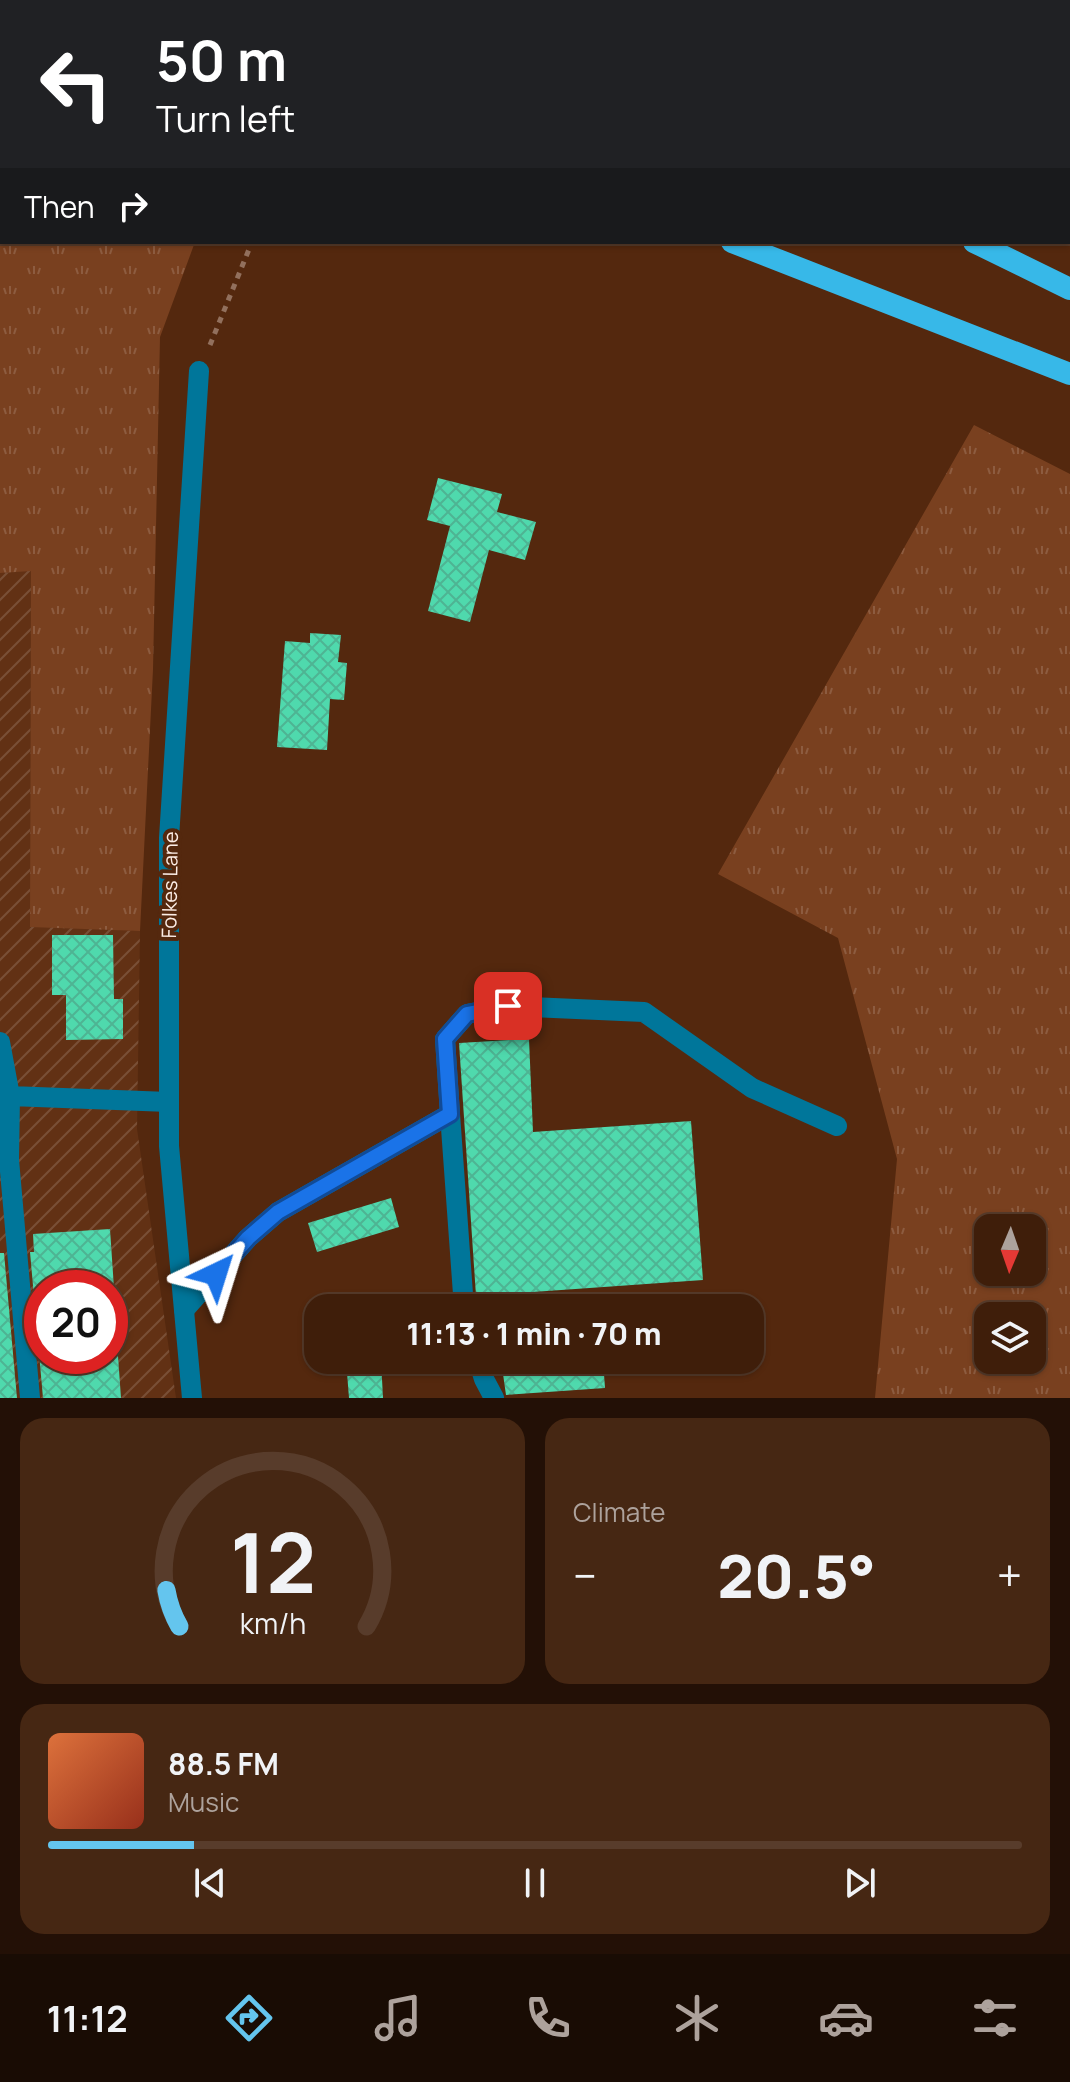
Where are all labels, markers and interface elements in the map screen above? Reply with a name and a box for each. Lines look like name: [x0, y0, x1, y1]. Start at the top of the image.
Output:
text: 50 m: [156, 21, 287, 98]
icon: left: [24, 32, 128, 136]
text: Turn left: [156, 94, 295, 143]
icon: right: [111, 184, 155, 228]
text: Then: [24, 186, 95, 227]
street label: Folkes Lane: [155, 831, 184, 939]
pin: [474, 972, 542, 1040]
icon: arrive: [486, 984, 530, 1028]
north arrow: [974, 1214, 1046, 1286]
map controls: [974, 1214, 1046, 1374]
position arrow: [174, 1232, 258, 1316]
speed limit sign: 20: [24, 1270, 128, 1374]
button: layers: [974, 1302, 1046, 1374]
text: 11:13 · 1 min · 70 m: [406, 1313, 662, 1354]
text: Climate: [573, 1494, 665, 1530]
text: 12: [230, 1504, 315, 1618]
text: 20.5°: [718, 1534, 876, 1616]
text: −: [573, 1545, 597, 1605]
text: +: [997, 1545, 1022, 1605]
text: km/h: [239, 1604, 306, 1643]
text: 88.5 FM: [168, 1743, 279, 1784]
text: Music: [168, 1784, 239, 1820]
icon: previous: [188, 1861, 232, 1905]
icon: pause: [513, 1861, 557, 1905]
icon: next: [838, 1861, 882, 1905]
icon: directions: [221, 1990, 277, 2046]
icon: music: [370, 1990, 426, 2046]
icon: phone: [520, 1990, 576, 2046]
icon: climate: [669, 1990, 725, 2046]
icon: car: [818, 1990, 874, 2046]
icon: filters: [967, 1990, 1023, 2046]
text: 11:12: [47, 1994, 128, 2043]

